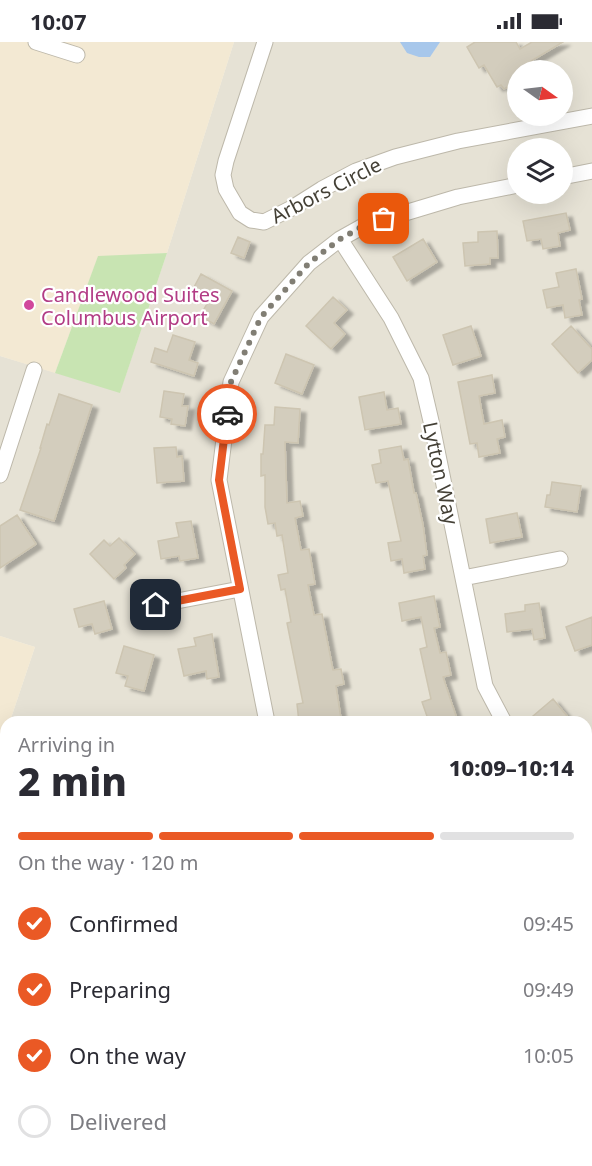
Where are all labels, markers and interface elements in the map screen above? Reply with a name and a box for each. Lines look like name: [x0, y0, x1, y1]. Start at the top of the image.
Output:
text: 10:07: [30, 6, 87, 36]
north arrow: [507, 60, 573, 126]
map controls: [507, 60, 573, 204]
button: layers: [507, 138, 573, 204]
street label: Arbors Circle: [266, 151, 386, 229]
pin: [358, 193, 409, 244]
icon: bag: [367, 202, 400, 235]
place label: Candlewood Suites Columbus Airport: [41, 281, 220, 331]
marker: Candlewood Suites Columbus Airport: [22, 298, 36, 312]
courier: [197, 384, 257, 444]
icon: car: [211, 398, 244, 431]
street label: Lytton Way: [417, 419, 465, 528]
pin: [130, 579, 181, 630]
icon: home: [139, 588, 172, 621]
text: Arriving in: [18, 731, 115, 758]
text: 10:09–10:14: [449, 752, 574, 782]
text: 2 min: [18, 754, 127, 807]
text: On the way · 120 m: [18, 849, 198, 876]
icon: check: [18, 907, 51, 940]
text: Confirmed: [69, 908, 179, 938]
text: 09:45: [523, 910, 574, 937]
icon: check: [18, 973, 51, 1006]
text: Preparing: [69, 974, 171, 1004]
text: 09:49: [523, 976, 574, 1003]
icon: check: [18, 1039, 51, 1072]
text: On the way: [69, 1040, 186, 1070]
text: 10:05: [523, 1042, 574, 1069]
text: Delivered: [69, 1106, 167, 1136]

